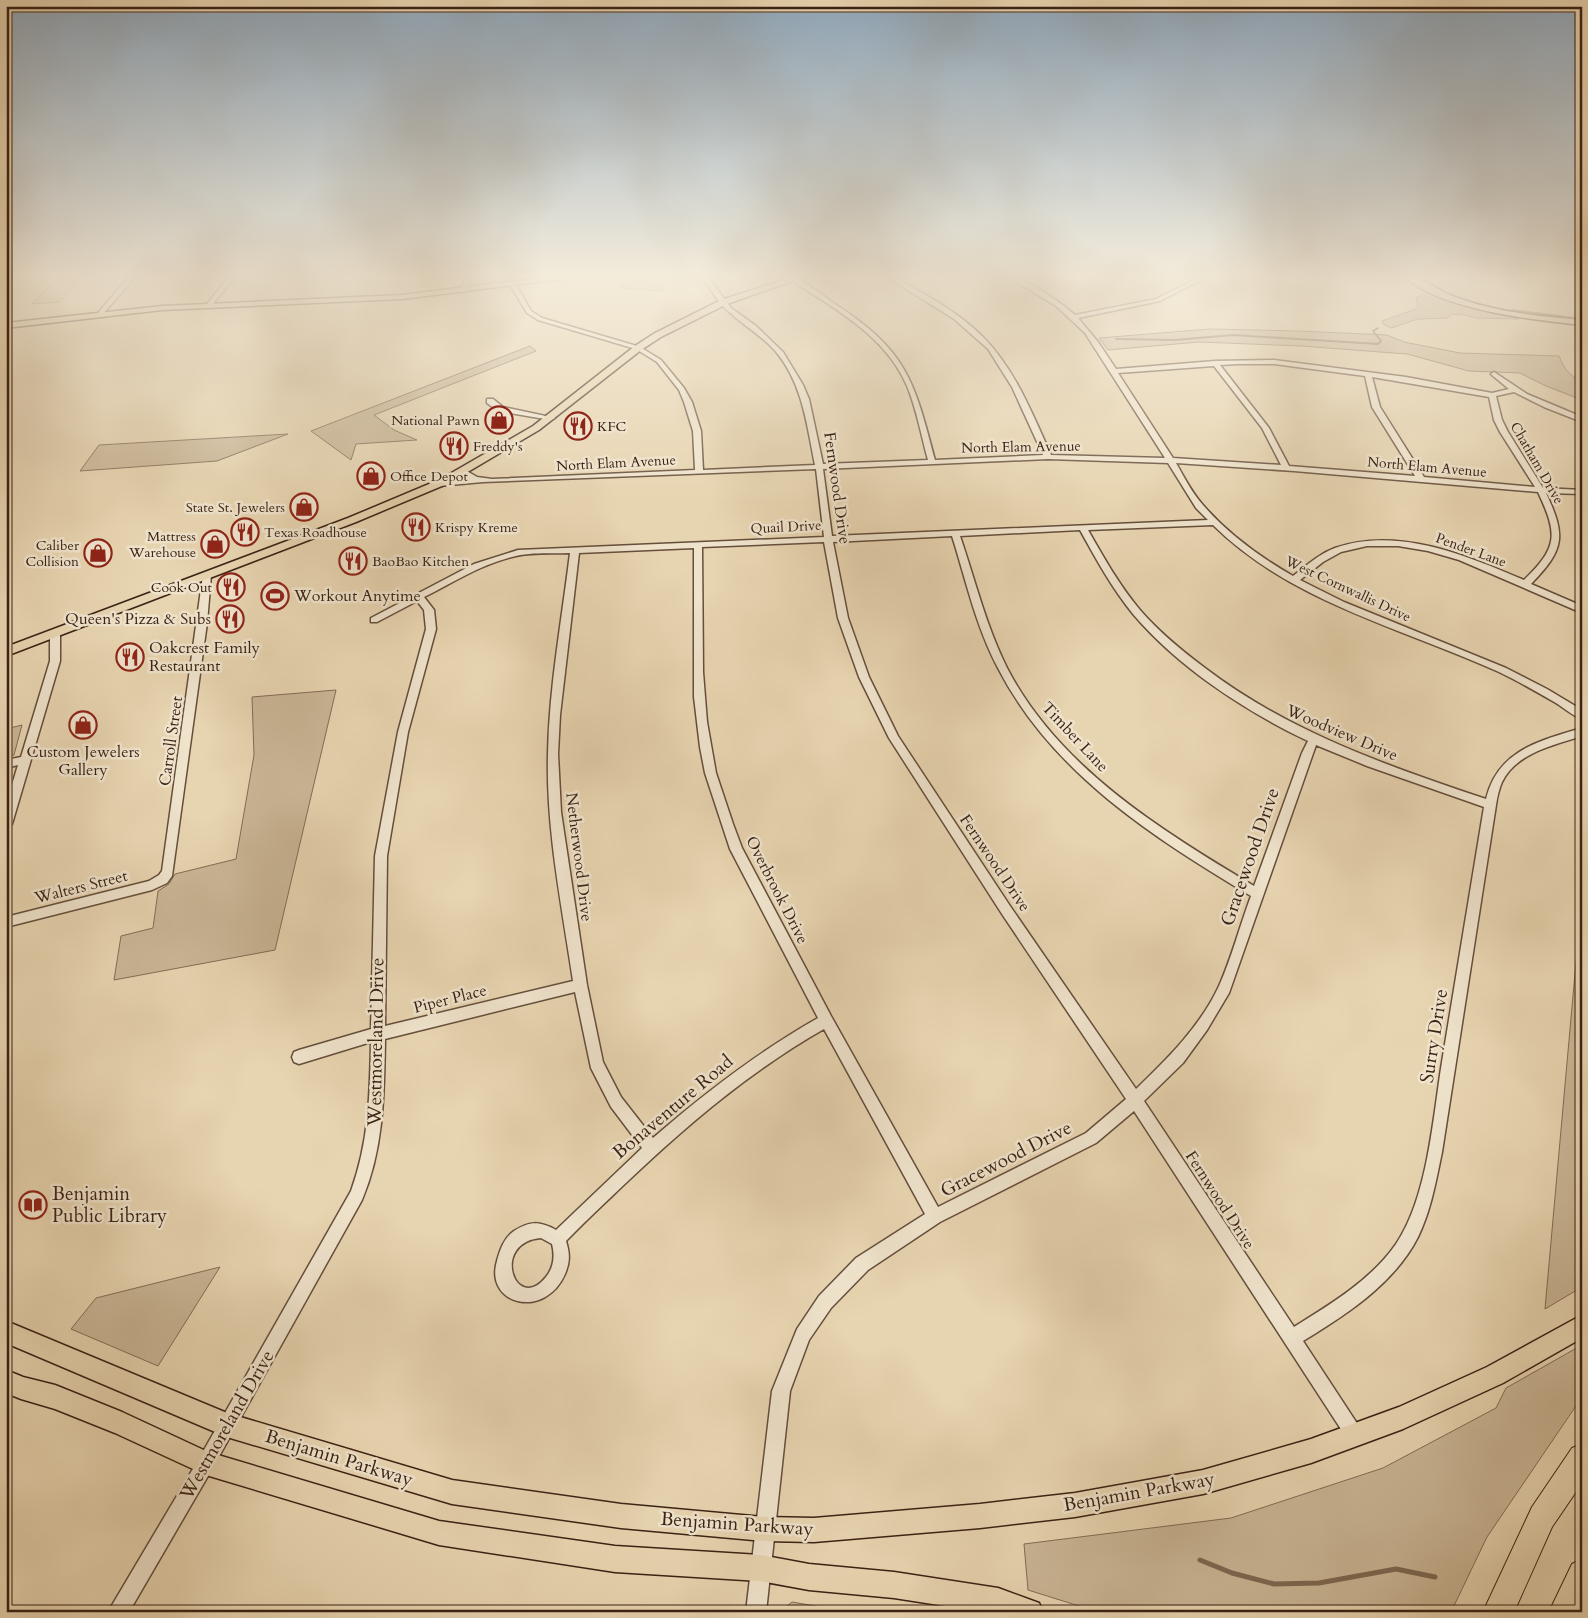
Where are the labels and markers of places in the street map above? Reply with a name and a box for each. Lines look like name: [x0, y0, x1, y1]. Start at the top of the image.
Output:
shop icon: National Pawn: [484, 405, 514, 435]
place label: National Pawn: [391, 411, 480, 430]
restaurant icon: KFC: [563, 411, 593, 441]
place label: KFC: [597, 417, 626, 436]
restaurant icon: Freddy's: [439, 431, 469, 461]
place label: Freddy's: [473, 437, 523, 456]
shop icon: Office Depot: [356, 461, 386, 491]
place label: Office Depot: [390, 467, 468, 486]
shop icon: State St. Jewelers: [289, 492, 319, 522]
place label: State St. Jewelers: [186, 498, 285, 517]
restaurant icon: Krispy Kreme: [401, 512, 431, 542]
restaurant icon: Texas Roadhouse: [230, 517, 260, 547]
place label: Krispy Kreme: [435, 518, 518, 537]
place label: Texas Roadhouse: [264, 523, 367, 542]
place label: Mattress Warehouse: [128, 527, 196, 562]
shop icon: Mattress Warehouse: [200, 529, 230, 559]
place label: Caliber Collision: [26, 536, 80, 571]
shop icon: Caliber Collision: [83, 538, 113, 568]
restaurant icon: BaoBao Kitchen: [338, 546, 368, 576]
place label: BaoBao Kitchen: [372, 552, 469, 571]
restaurant icon: Cook Out: [216, 572, 246, 602]
place label: Cook Out: [151, 578, 213, 597]
sports icon: Workout Anytime: [260, 581, 290, 611]
place label: Workout Anytime: [293, 585, 421, 607]
restaurant icon: Queen's Pizza & Subs: [215, 604, 245, 634]
place label: Queen's Pizza & Subs: [65, 608, 211, 630]
place label: Oakcrest Family Restaurant: [149, 637, 261, 677]
restaurant icon: Oakcrest Family Restaurant: [115, 642, 145, 672]
shop icon: Custom Jewelers Gallery: [68, 710, 98, 740]
place label: Custom Jewelers Gallery: [26, 741, 140, 781]
place label: Benjamin Public Library: [52, 1181, 167, 1229]
library icon: Benjamin Public Library: [18, 1190, 48, 1220]

